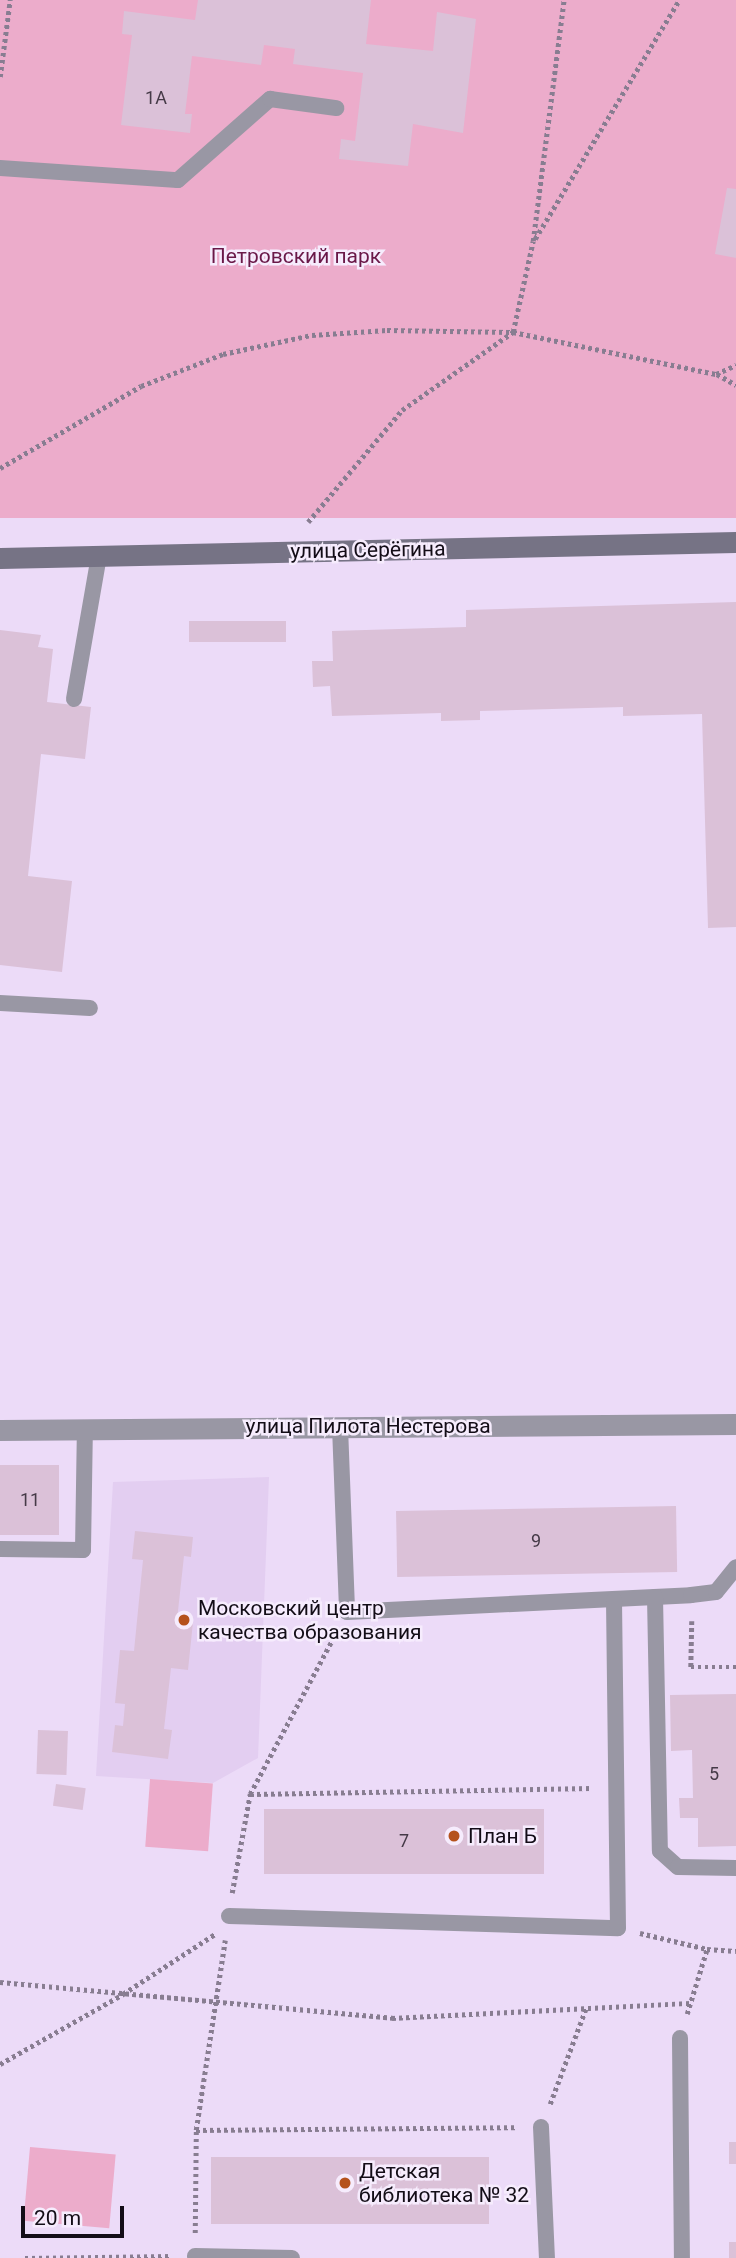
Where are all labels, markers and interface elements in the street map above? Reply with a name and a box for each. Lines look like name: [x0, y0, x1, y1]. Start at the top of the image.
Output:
house number: 1А: [145, 87, 167, 109]
park label: Петровский парк: [211, 243, 381, 269]
street label: улица Серёгина: [290, 536, 446, 564]
street label: улица Пилота Нестерова: [245, 1413, 491, 1439]
house number: 11: [20, 1489, 40, 1511]
house number: 9: [531, 1530, 541, 1552]
place label: Московский центр качества образования: [198, 1595, 422, 1645]
marker: Московский центр качества образования: [176, 1612, 192, 1628]
house number: 5: [709, 1763, 719, 1785]
place label: План Б: [468, 1823, 537, 1849]
marker: План Б: [446, 1828, 462, 1844]
house number: 7: [399, 1830, 409, 1852]
place label: Детская библиотека № 32: [359, 2158, 529, 2208]
marker: Детская библиотека № 32: [337, 2175, 353, 2191]
scale bar: [24, 2192, 128, 2236]
text: 20 m: [34, 2206, 81, 2230]

